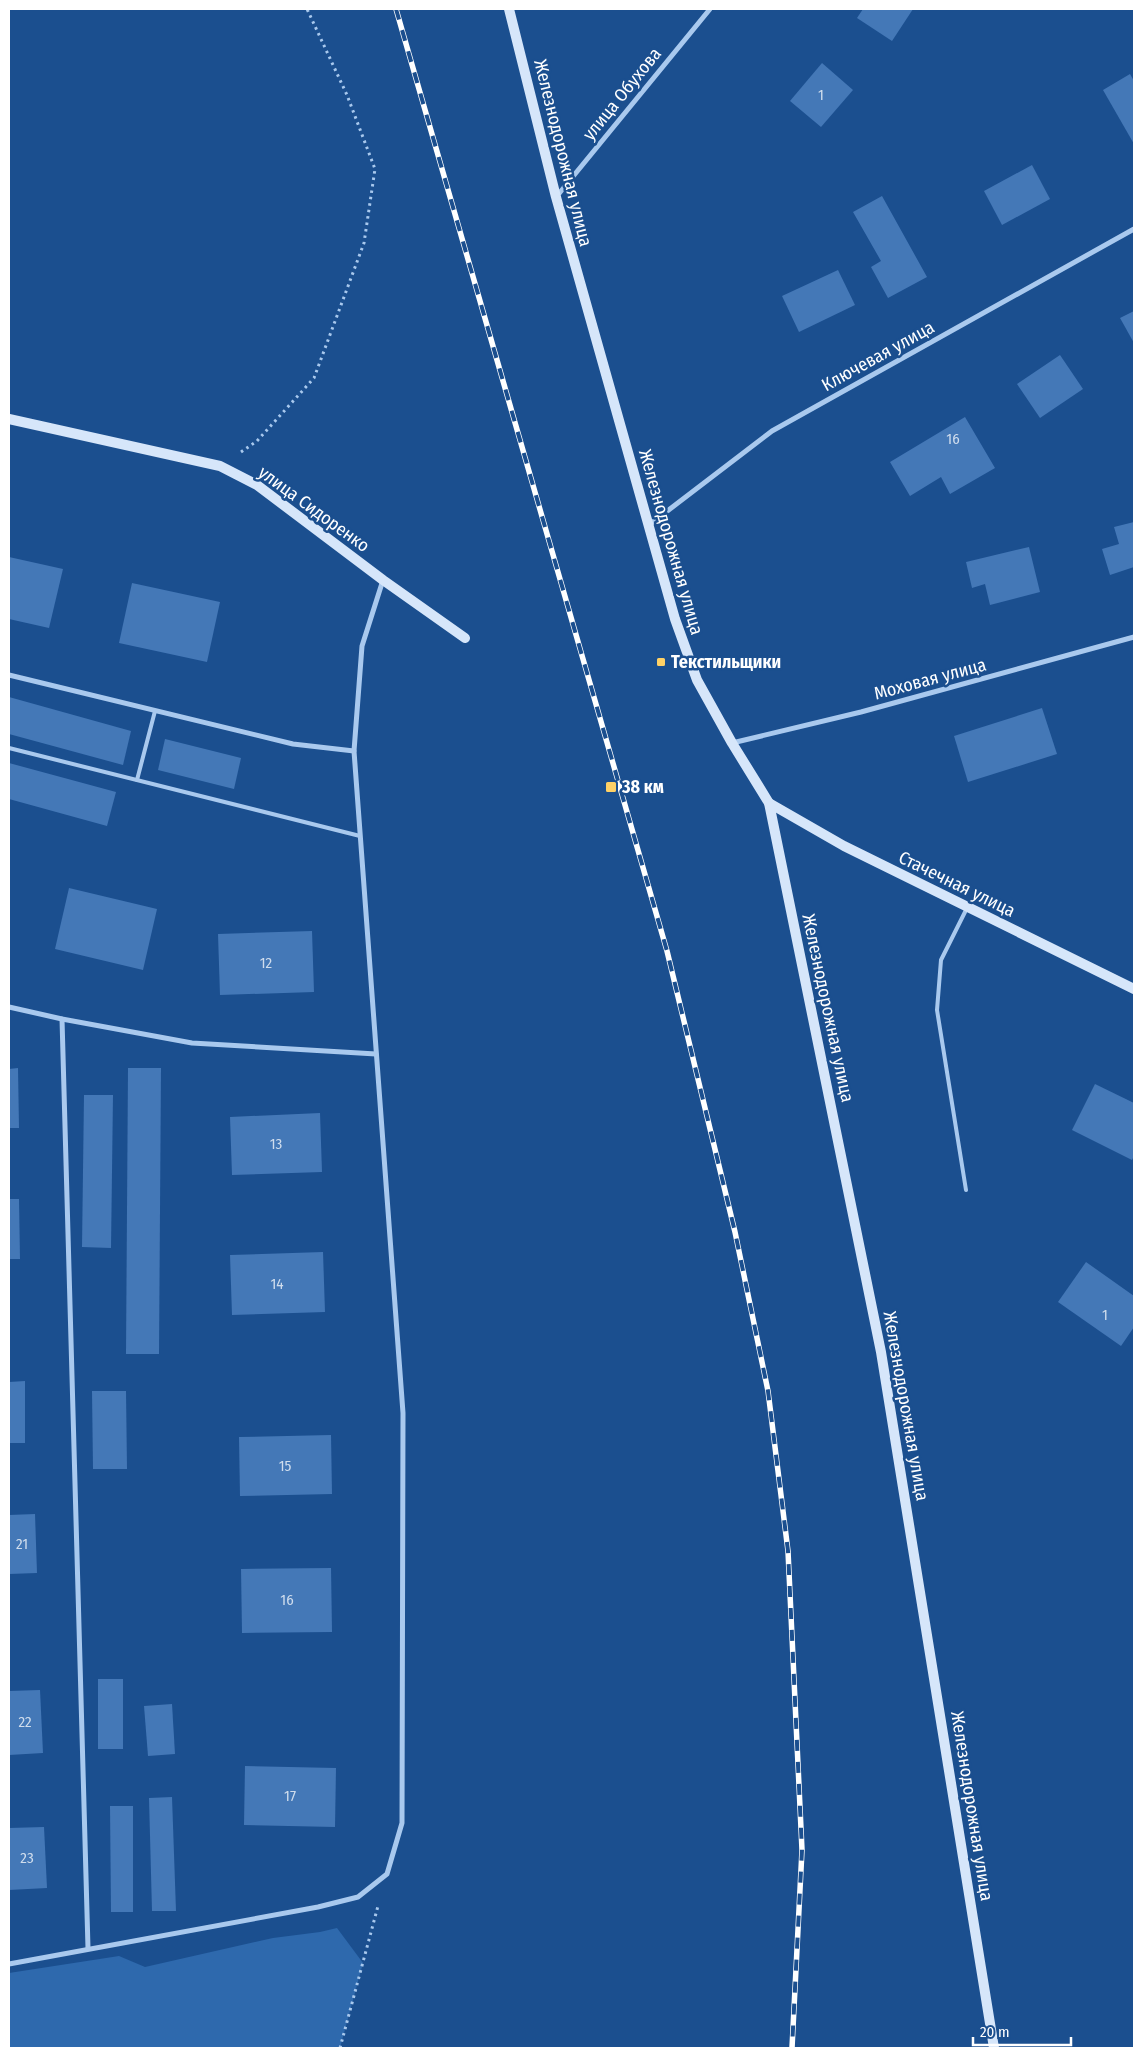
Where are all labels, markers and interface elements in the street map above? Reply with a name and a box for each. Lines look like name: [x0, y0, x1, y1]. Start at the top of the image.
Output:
street label: улица Обухова: [578, 43, 666, 145]
street label: Железнодорожная улица: [529, 57, 597, 249]
house number: 1: [818, 86, 824, 104]
street label: Ключевая улица: [818, 316, 938, 396]
house number: 16: [946, 430, 960, 448]
street label: Железнодорожная улица: [634, 447, 708, 637]
street label: улица Сидоренко: [254, 461, 374, 557]
place label: Текстильщики: [671, 651, 781, 673]
street label: Моховая улица: [871, 653, 989, 705]
marker: Текстильщики: [655, 656, 667, 668]
place label: 38 км: [621, 776, 664, 798]
marker: 38 км: [604, 780, 618, 794]
street label: Стачечная улица: [895, 846, 1019, 922]
street label: Железнодорожная улица: [797, 912, 859, 1104]
house number: 12: [260, 954, 273, 972]
house number: 13: [270, 1135, 283, 1153]
house number: 14: [270, 1275, 284, 1293]
house number: 1: [1102, 1306, 1108, 1324]
street label: Железнодорожная улица: [879, 1310, 934, 1503]
house number: 15: [279, 1457, 291, 1475]
house number: 21: [16, 1535, 28, 1553]
house number: 16: [280, 1591, 294, 1609]
street label: Железнодорожная улица: [946, 1709, 998, 1903]
house number: 22: [18, 1713, 32, 1731]
house number: 17: [284, 1787, 296, 1805]
house number: 23: [20, 1849, 34, 1867]
scale bar: [973, 2014, 1070, 2046]
text: 20 m: [980, 2023, 1010, 2041]

